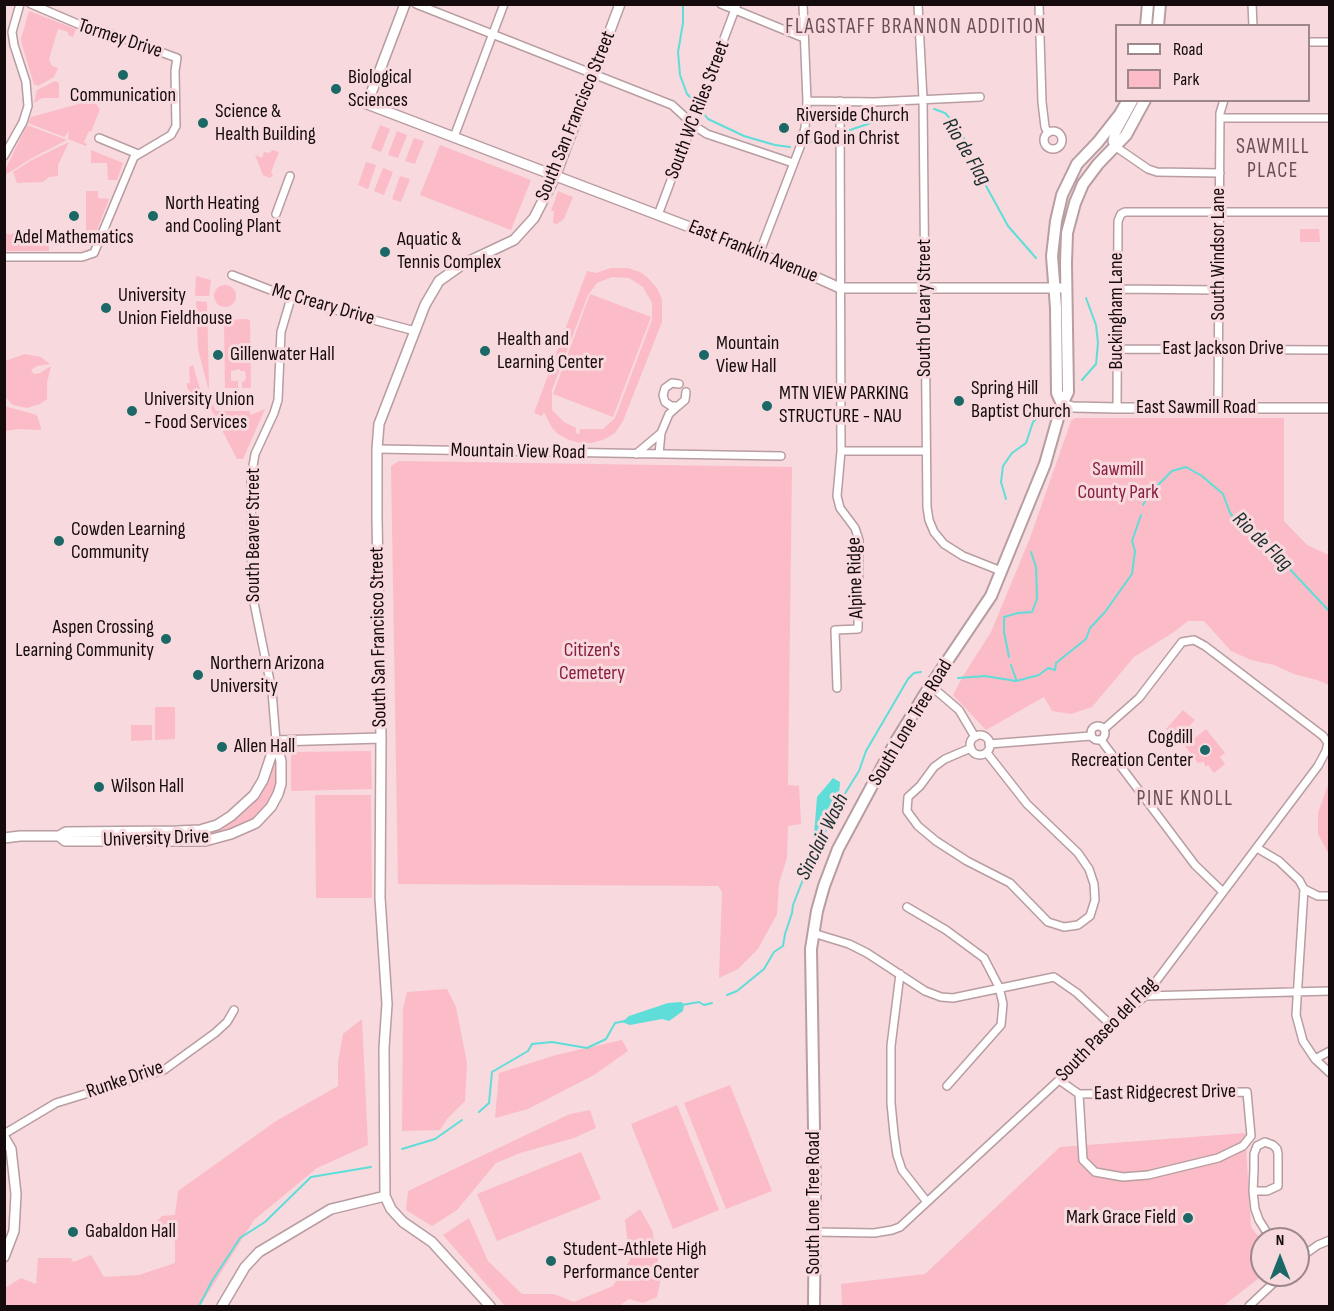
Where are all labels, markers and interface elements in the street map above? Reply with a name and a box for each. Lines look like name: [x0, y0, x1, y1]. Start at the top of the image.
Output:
street label: Tormey Drive: [75, 14, 165, 64]
district label: FLAGSTAFF BRANNON ADDITION: [785, 15, 1047, 41]
legend: [1115, 24, 1310, 102]
street label: South San Francisco Street: [531, 28, 621, 204]
street label: South WC Riles Street: [661, 37, 735, 183]
text: Road: [1173, 39, 1203, 60]
place label: Biological Sciences: [348, 66, 412, 113]
marker: Communication: [116, 68, 130, 82]
text: Park: [1173, 69, 1199, 90]
marker: Biological Sciences: [329, 82, 343, 96]
place label: Communication: [70, 84, 176, 108]
place label: Science & Health Building: [215, 100, 316, 147]
place label: Riverside Church of God in Christ: [796, 104, 909, 151]
water label: Rio de Flag: [936, 114, 996, 190]
marker: Science & Health Building: [196, 116, 210, 130]
marker: Riverside Church of God in Christ: [777, 121, 791, 135]
district label: SAWMILL PLACE: [1236, 135, 1310, 185]
street label: South Windsor Lane: [1207, 188, 1231, 320]
place label: North Heating and Cooling Plant: [165, 192, 281, 239]
marker: Adel Mathematics: [67, 209, 81, 223]
marker: North Heating and Cooling Plant: [146, 209, 160, 223]
street label: East Franklin Avenue: [685, 215, 821, 289]
place label: Adel Mathematics: [14, 226, 134, 250]
place label: Aquatic & Tennis Complex: [397, 228, 501, 275]
street label: South O'Leary Street: [913, 239, 937, 377]
marker: Aquatic & Tennis Complex: [378, 245, 392, 259]
street label: Buckingham Lane: [1105, 252, 1129, 370]
street label: Mc Creary Drive: [269, 279, 377, 331]
place label: University Union Fieldhouse: [118, 284, 232, 331]
marker: University Union Fieldhouse: [99, 301, 113, 315]
place label: Health and Learning Center: [497, 328, 604, 375]
place label: Mountain View Hall: [716, 332, 779, 379]
street label: East Jackson Drive: [1162, 337, 1284, 361]
place label: Gillenwater Hall: [230, 343, 335, 367]
marker: Health and Learning Center: [478, 344, 492, 358]
marker: Gillenwater Hall: [211, 348, 225, 362]
marker: Mountain View Hall: [697, 348, 711, 362]
place label: Spring Hill Baptist Church: [971, 377, 1071, 424]
place label: MTN VIEW PARKING STRUCTURE - NAU: [779, 382, 909, 429]
place label: University Union - Food Services: [144, 388, 254, 435]
marker: Spring Hill Baptist Church: [952, 394, 966, 408]
street label: East Sawmill Road: [1136, 396, 1256, 420]
marker: MTN VIEW PARKING STRUCTURE - NAU: [760, 399, 774, 413]
marker: University Union - Food Services: [125, 404, 139, 418]
street label: Mountain View Road: [450, 439, 586, 465]
park label: Sawmill County Park: [1077, 458, 1159, 505]
street label: South Beaver Street: [242, 468, 266, 602]
water label: Rio de Flag: [1227, 507, 1297, 577]
place label: Cowden Learning Community: [71, 518, 185, 565]
marker: Cowden Learning Community: [52, 534, 66, 548]
street label: Alpine Ridge: [843, 537, 869, 619]
street label: South San Francisco Street: [365, 546, 393, 728]
place label: Aspen Crossing Learning Community: [15, 616, 154, 663]
marker: Aspen Crossing Learning Community: [159, 632, 173, 646]
park label: Citizen's Cemetery: [559, 639, 625, 686]
place label: Northern Arizona University: [210, 652, 325, 699]
street label: South Lone Tree Road: [864, 656, 958, 790]
marker: Northern Arizona University: [191, 668, 205, 682]
place label: Cogdill Recreation Center: [1071, 726, 1193, 773]
place label: Allen Hall: [234, 735, 295, 759]
marker: Allen Hall: [215, 740, 229, 754]
marker: Cogdill Recreation Center: [1198, 743, 1212, 757]
place label: Wilson Hall: [111, 775, 184, 799]
marker: Wilson Hall: [92, 780, 106, 794]
district label: PINE KNOLL: [1137, 787, 1233, 813]
water label: Sinclair Wash: [791, 790, 855, 884]
street label: University Drive: [103, 825, 209, 853]
street label: South Paseo del Flag: [1051, 973, 1163, 1087]
street label: Runke Drive: [83, 1056, 167, 1104]
street label: East Ridgecrest Drive: [1094, 1080, 1236, 1106]
street label: South Lone Tree Road: [802, 1132, 826, 1274]
place label: Mark Grace Field: [1066, 1206, 1176, 1230]
marker: Mark Grace Field: [1181, 1211, 1195, 1225]
place label: Gabaldon Hall: [85, 1220, 176, 1244]
marker: Gabaldon Hall: [66, 1225, 80, 1239]
north arrow: [1250, 1227, 1310, 1287]
text: N: [1276, 1231, 1284, 1250]
place label: Student-Athlete High Performance Center: [563, 1238, 707, 1285]
marker: Student-Athlete High Performance Center: [544, 1254, 558, 1268]

